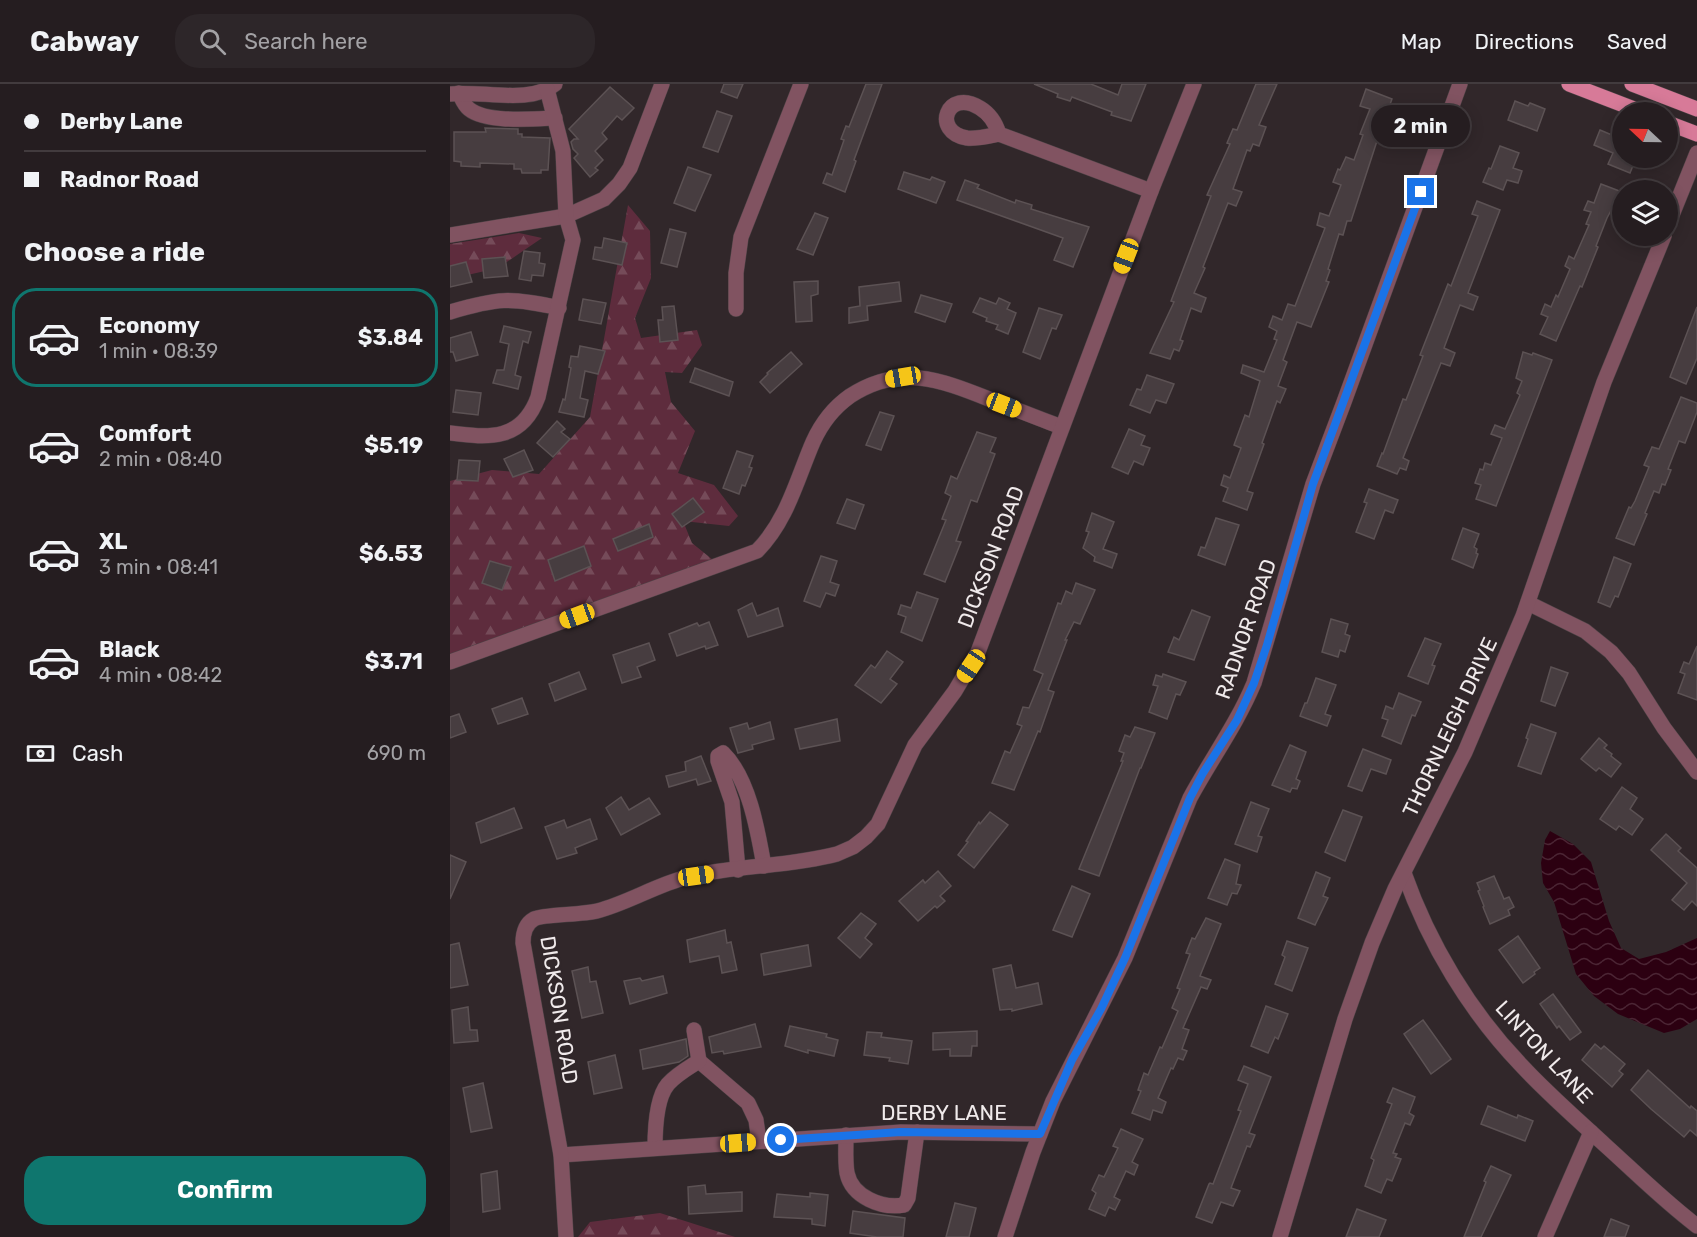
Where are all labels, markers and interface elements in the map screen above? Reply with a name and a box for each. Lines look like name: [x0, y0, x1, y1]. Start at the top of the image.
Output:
search box: [175, 14, 595, 68]
text: Cabway: [30, 25, 139, 58]
icon: search: [196, 25, 229, 58]
text: Search here: [244, 28, 368, 55]
text: Map: [1401, 29, 1442, 54]
text: Directions: [1475, 29, 1574, 54]
text: Saved: [1607, 29, 1667, 54]
north arrow: [1612, 102, 1678, 168]
map controls: [1612, 102, 1678, 246]
callout: 2 min: [1372, 105, 1470, 147]
text: Derby Lane: [60, 108, 183, 135]
text: 2 min: [1393, 114, 1448, 138]
text: Radnor Road: [60, 166, 199, 193]
route end: [1407, 178, 1434, 205]
button: layers: [1612, 180, 1678, 246]
text: Choose a ride: [24, 236, 205, 268]
car: [1111, 236, 1141, 276]
icon: car: [27, 311, 81, 365]
text: Economy: [99, 312, 200, 339]
text: $3.84: [358, 324, 423, 351]
text: 1 min · 08:39: [99, 339, 218, 363]
car: [884, 365, 922, 389]
car: [984, 390, 1024, 420]
icon: car: [27, 419, 81, 473]
text: Comfort: [99, 420, 191, 447]
text: $5.19: [364, 432, 423, 459]
text: 2 min · 08:40: [99, 447, 222, 471]
street label: DICKSON ROAD: [952, 482, 1029, 631]
icon: car: [27, 527, 81, 581]
text: XL: [99, 528, 127, 555]
text: $6.53: [359, 540, 423, 567]
text: 3 min · 08:41: [99, 555, 218, 579]
street label: RADNOR ROAD: [1210, 556, 1281, 702]
car: [557, 601, 597, 631]
street label: THORNLEIGH DRIVE: [1397, 633, 1502, 820]
icon: car: [27, 635, 81, 689]
text: Black: [99, 636, 160, 663]
car: [953, 646, 989, 686]
text: $3.71: [365, 648, 423, 675]
text: 4 min · 08:42: [99, 663, 222, 687]
icon: cash: [24, 737, 57, 770]
text: Cash: [72, 740, 123, 767]
text: 690 m: [367, 741, 426, 765]
car: [677, 865, 715, 887]
street label: DICKSON ROAD: [535, 934, 584, 1086]
street label: LINTON LANE: [1490, 995, 1598, 1108]
street label: DERBY LANE: [881, 1100, 1007, 1125]
route start: [767, 1126, 794, 1153]
car: [719, 1133, 757, 1153]
button: Confirm: [24, 1156, 426, 1225]

